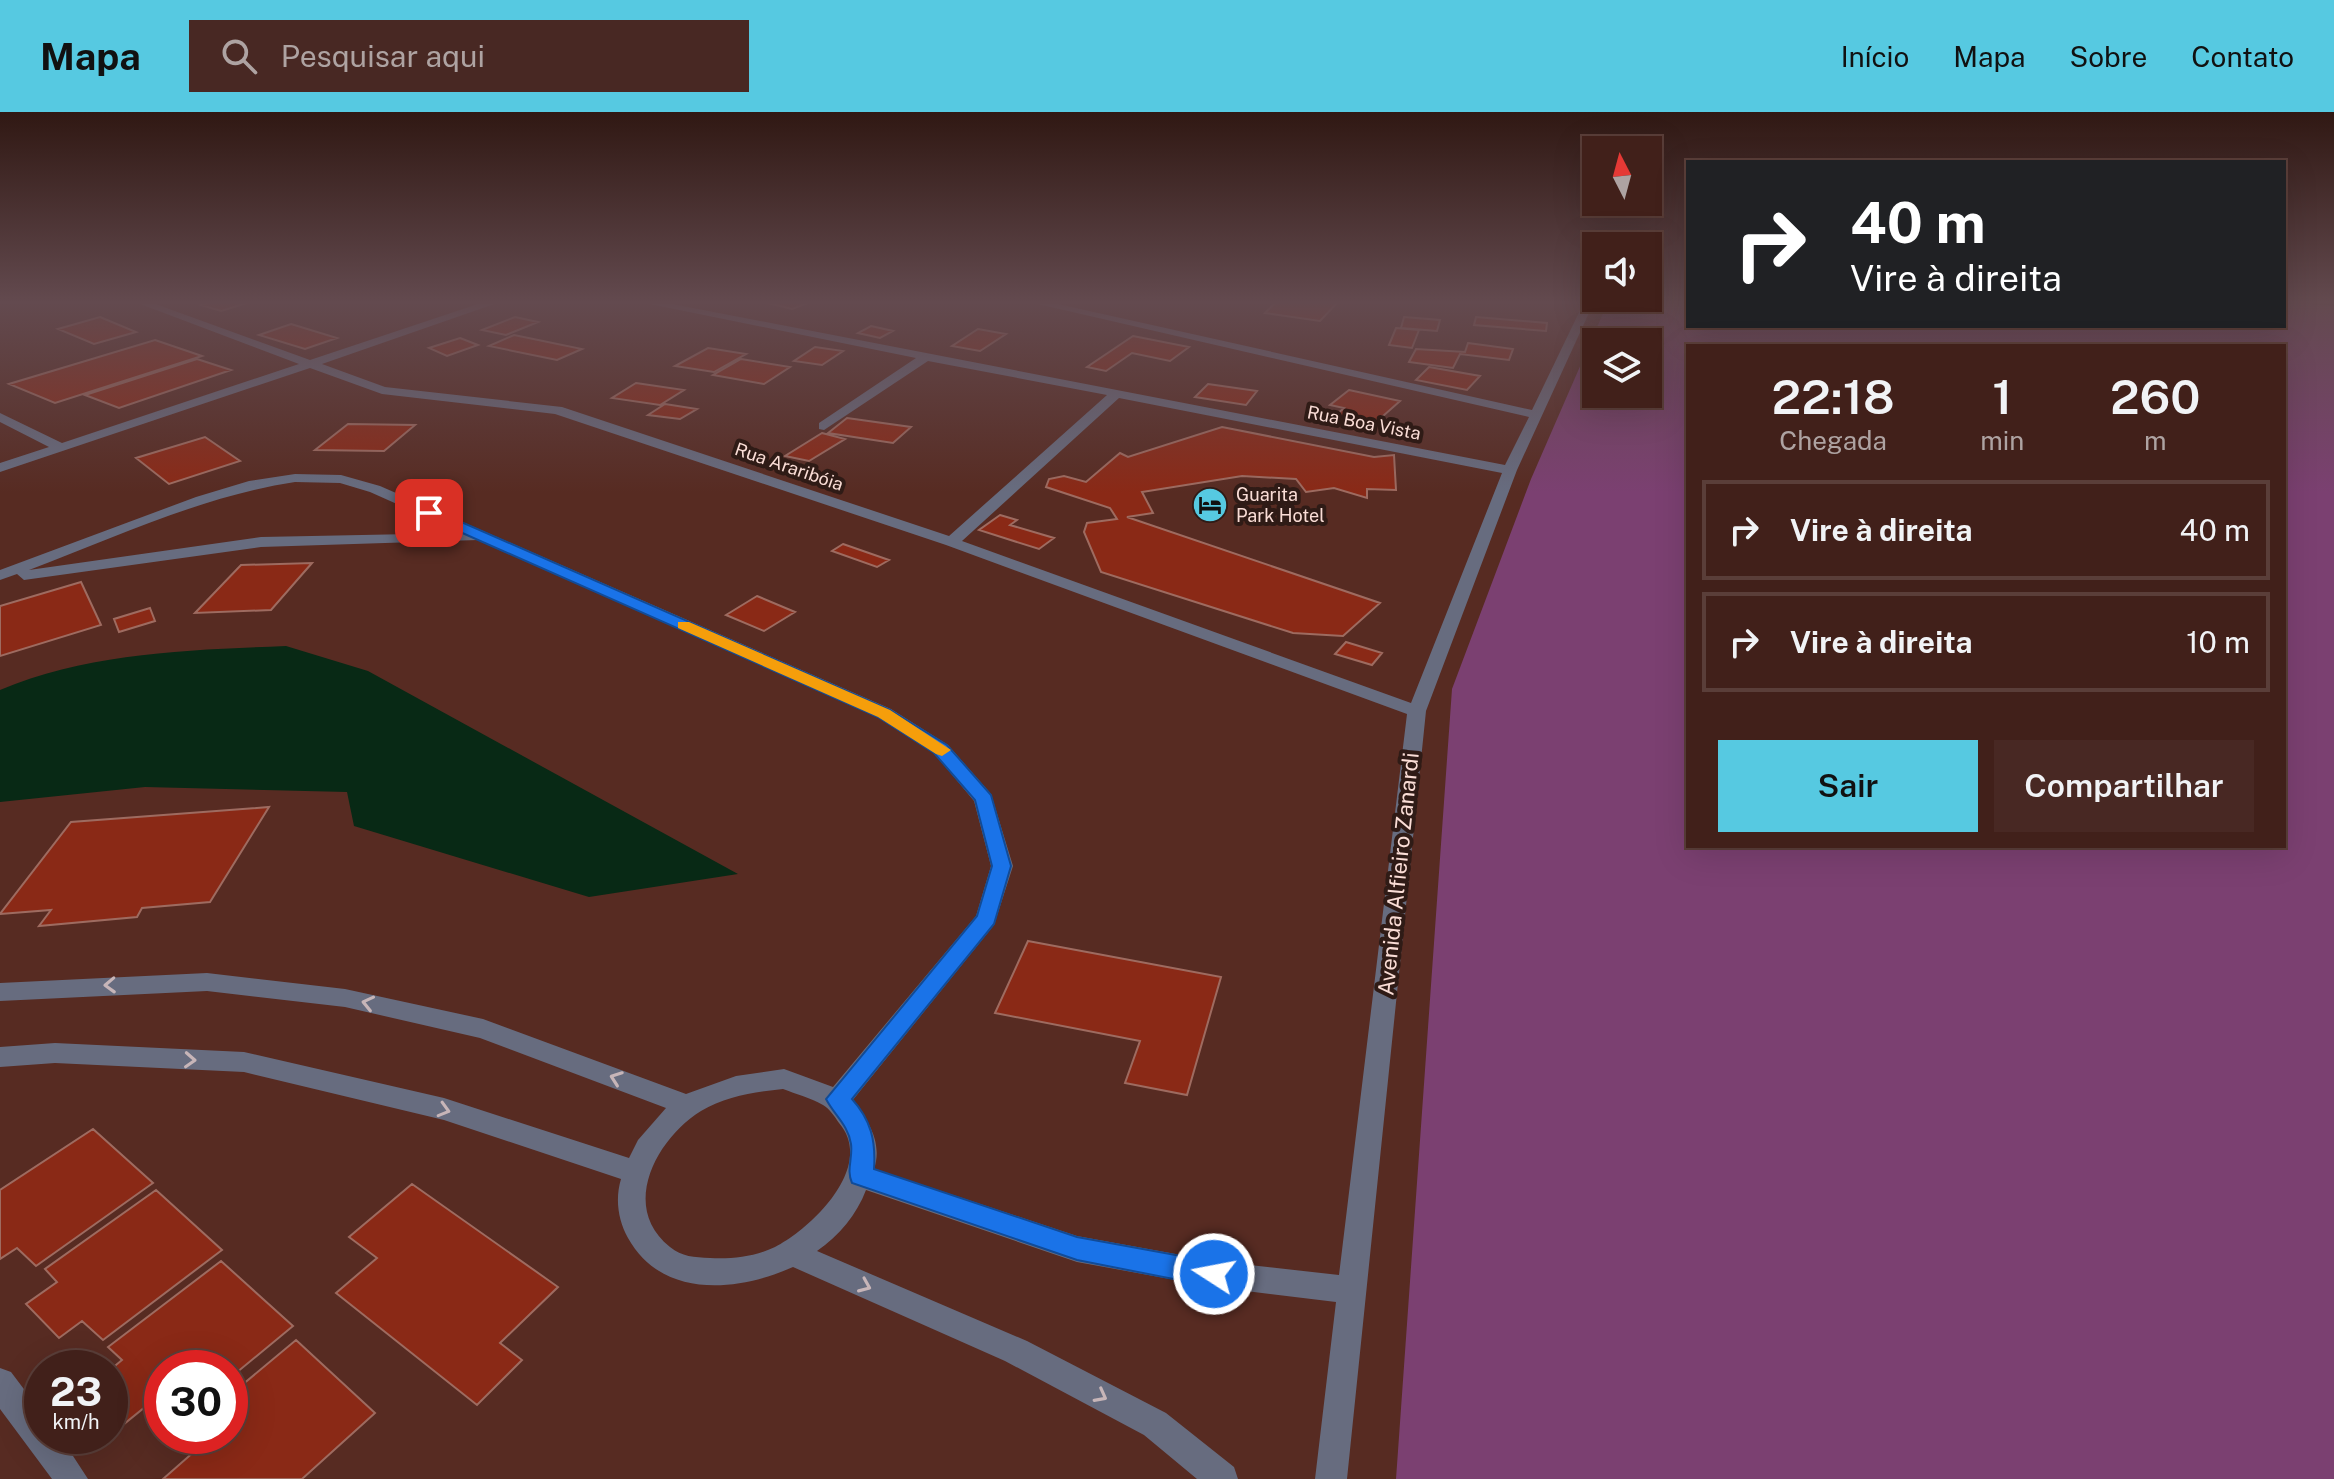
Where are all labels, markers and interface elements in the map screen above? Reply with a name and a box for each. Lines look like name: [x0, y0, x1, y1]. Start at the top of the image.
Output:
search box: [189, 20, 749, 92]
text: Mapa: [40, 34, 141, 79]
icon: search: [217, 34, 261, 78]
text: Pesquisar aqui: [281, 38, 485, 74]
text: Início: [1841, 40, 1909, 73]
text: Mapa: [1953, 40, 2025, 73]
text: Sobre: [2069, 40, 2147, 73]
text: Contato: [2191, 40, 2294, 73]
north arrow: [1582, 136, 1662, 216]
map controls: [1582, 136, 1662, 408]
text: 40 m: [1850, 190, 1986, 256]
icon: right: [1718, 192, 1822, 296]
button: sound: [1582, 232, 1662, 312]
text: Vire à direita: [1850, 257, 2062, 299]
button: layers: [1582, 328, 1662, 408]
text: 22:18: [1772, 368, 1895, 425]
text: 1: [1992, 368, 2012, 425]
text: 260: [2110, 368, 2200, 425]
street label: Rua Boa Vista: [1306, 401, 1423, 444]
text: Chegada: [1779, 425, 1887, 456]
text: min: [1980, 425, 2024, 456]
text: m: [2144, 425, 2166, 456]
street label: Rua Araribóia: [732, 438, 846, 495]
pin: [395, 479, 463, 547]
place label: Guarita Park Hotel: [1236, 484, 1325, 526]
hotel icon: Guarita Park Hotel: [1191, 486, 1229, 524]
icon: arrive: [407, 491, 451, 535]
icon: right: [1722, 508, 1766, 552]
text: Vire à direita: [1790, 512, 1973, 548]
text: 40 m: [2180, 512, 2250, 548]
icon: right: [1722, 620, 1766, 664]
text: Vire à direita: [1790, 624, 1973, 660]
text: 10 m: [2186, 624, 2250, 660]
button: Sair: [1718, 740, 1978, 832]
button: Compartilhar: [1994, 740, 2254, 832]
street label: Avenida Alfieiro Zanardi: [1372, 751, 1424, 997]
one-way arrow: [103, 977, 116, 994]
one-way arrow: [362, 995, 375, 1012]
one-way arrow: [184, 1051, 197, 1068]
one-way arrow: [610, 1072, 624, 1088]
one-way arrow: [437, 1101, 450, 1117]
position arrow: [1172, 1232, 1256, 1316]
one-way arrow: [857, 1276, 871, 1292]
speed limit sign: 30: [144, 1350, 248, 1454]
text: 23: [50, 1368, 102, 1415]
one-way arrow: [1092, 1386, 1107, 1401]
text: km/h: [52, 1410, 100, 1434]

